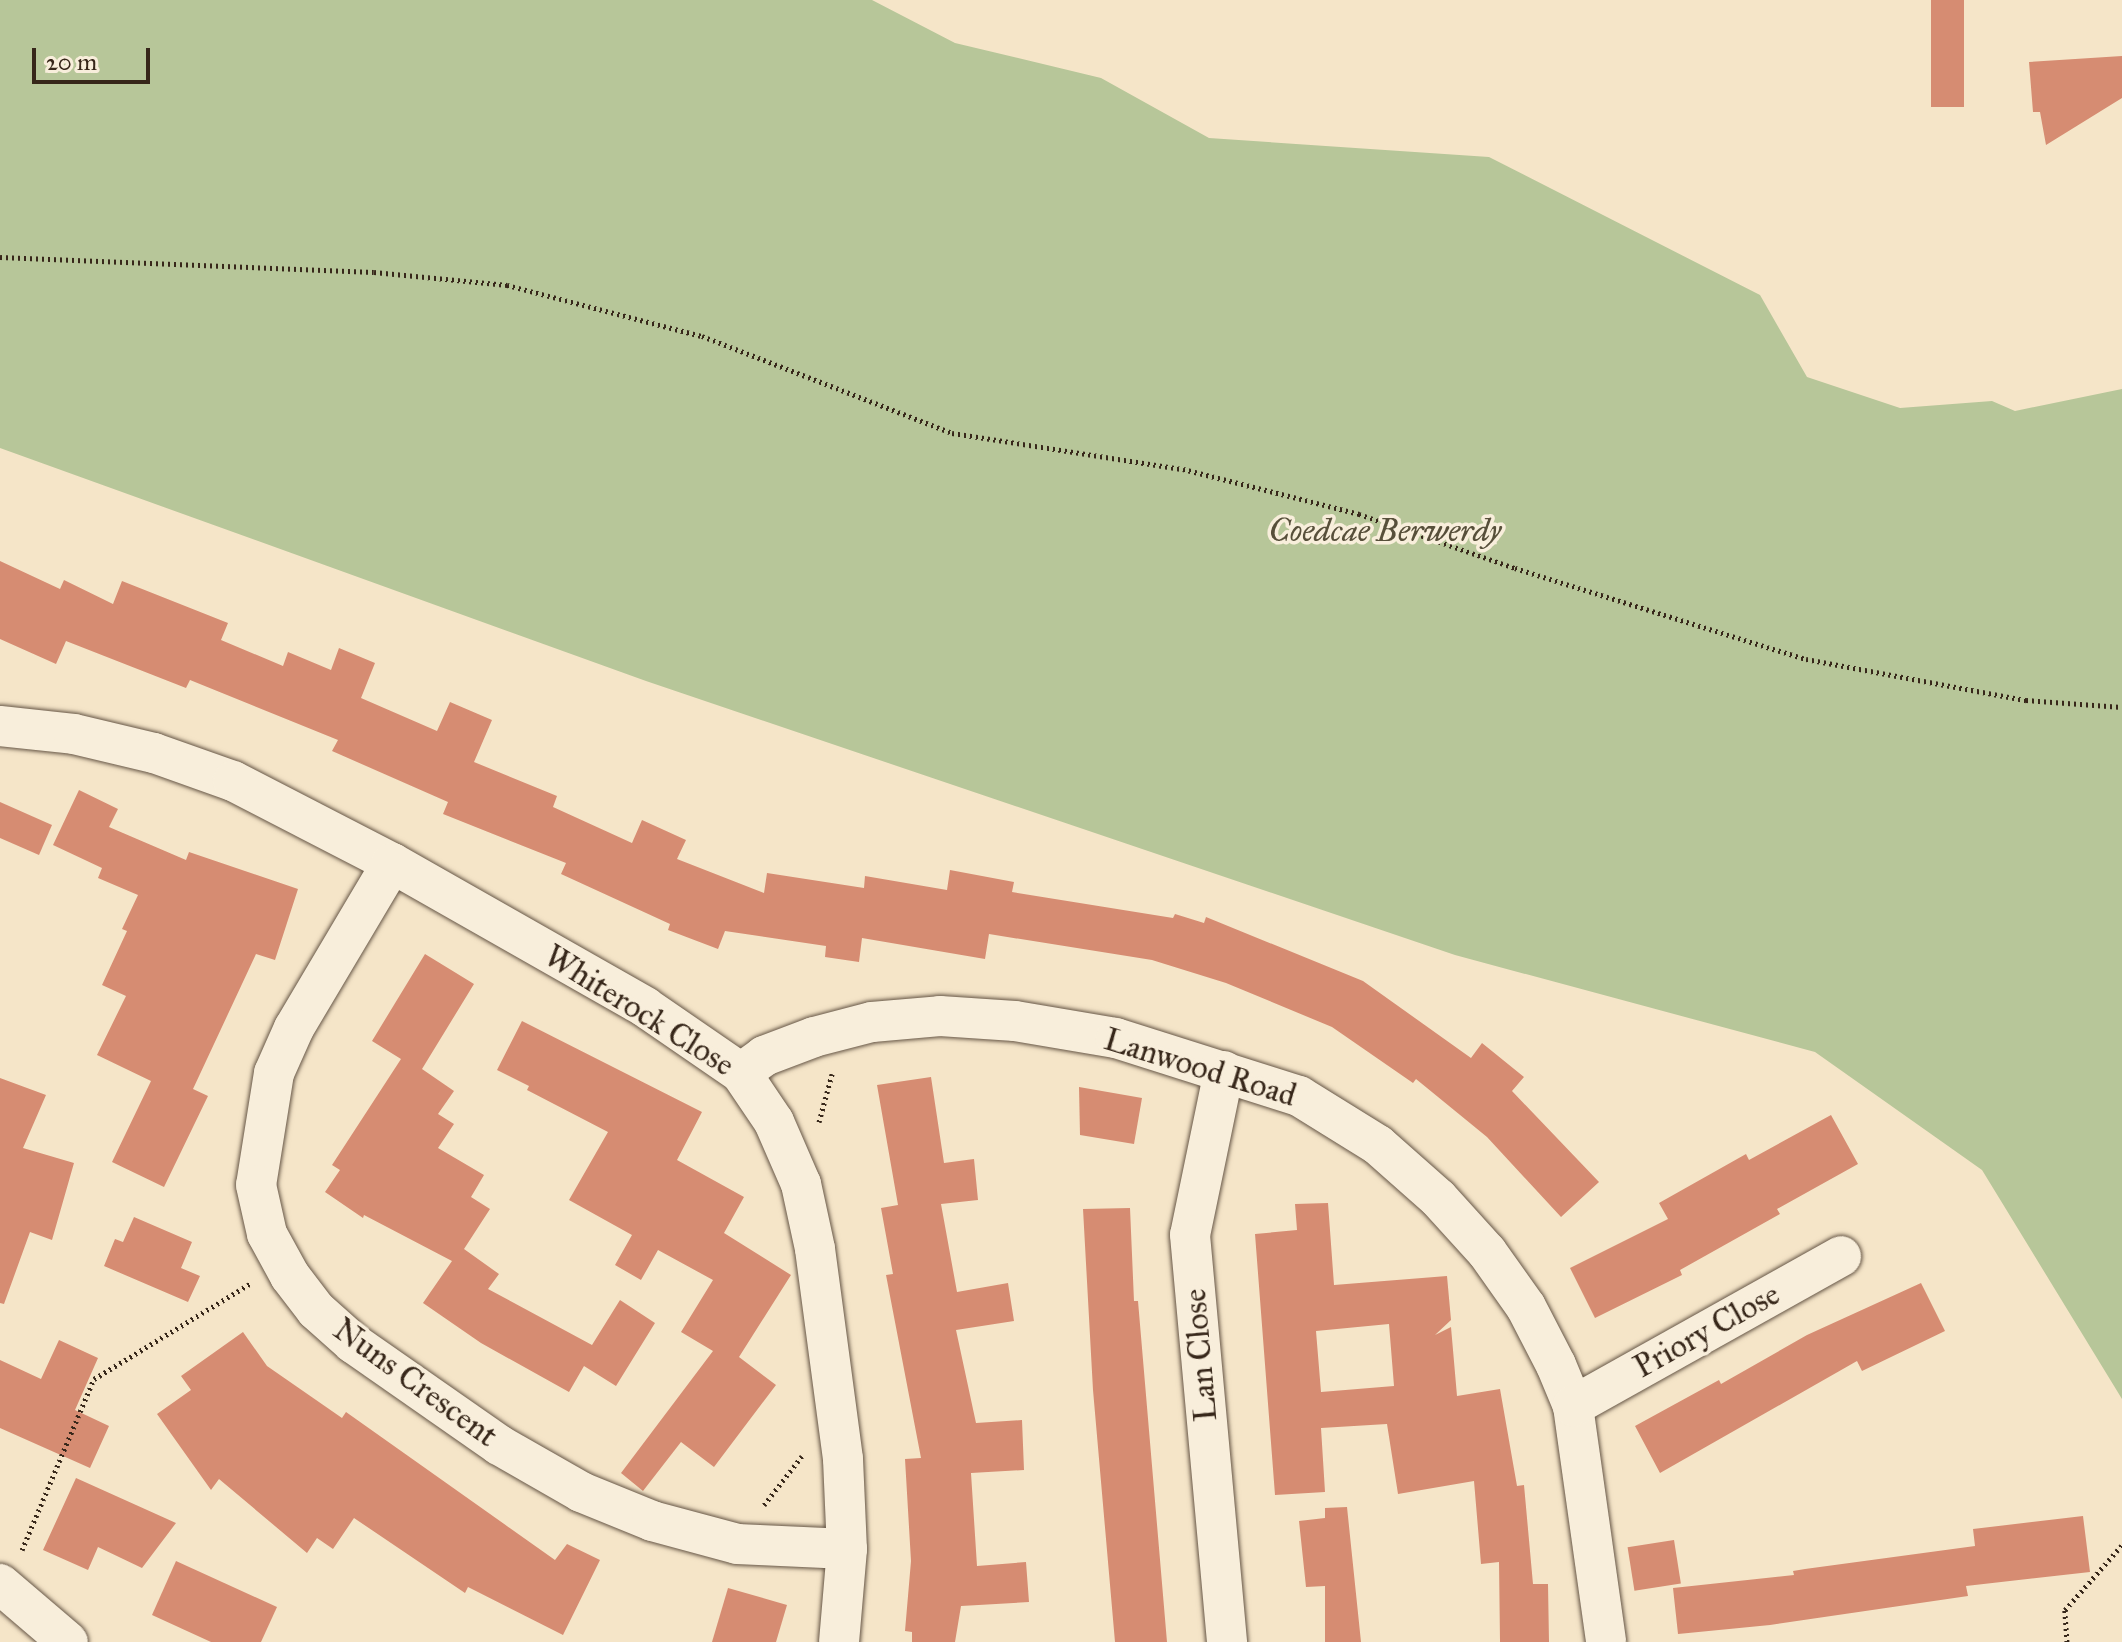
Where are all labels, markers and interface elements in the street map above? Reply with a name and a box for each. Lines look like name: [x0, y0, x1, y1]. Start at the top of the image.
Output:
scale bar: [36, 32, 154, 82]
text: 20 m: [46, 47, 97, 77]
park label: Coedcae Berwerdy: [1269, 512, 1501, 550]
street label: Whiterock Close: [537, 937, 741, 1085]
street label: Lanwood Road: [1099, 1021, 1301, 1115]
street label: Priory Close: [1627, 1275, 1787, 1387]
street label: Lan Close: [1176, 1287, 1226, 1423]
street label: Nuns Crescent: [325, 1311, 505, 1455]

